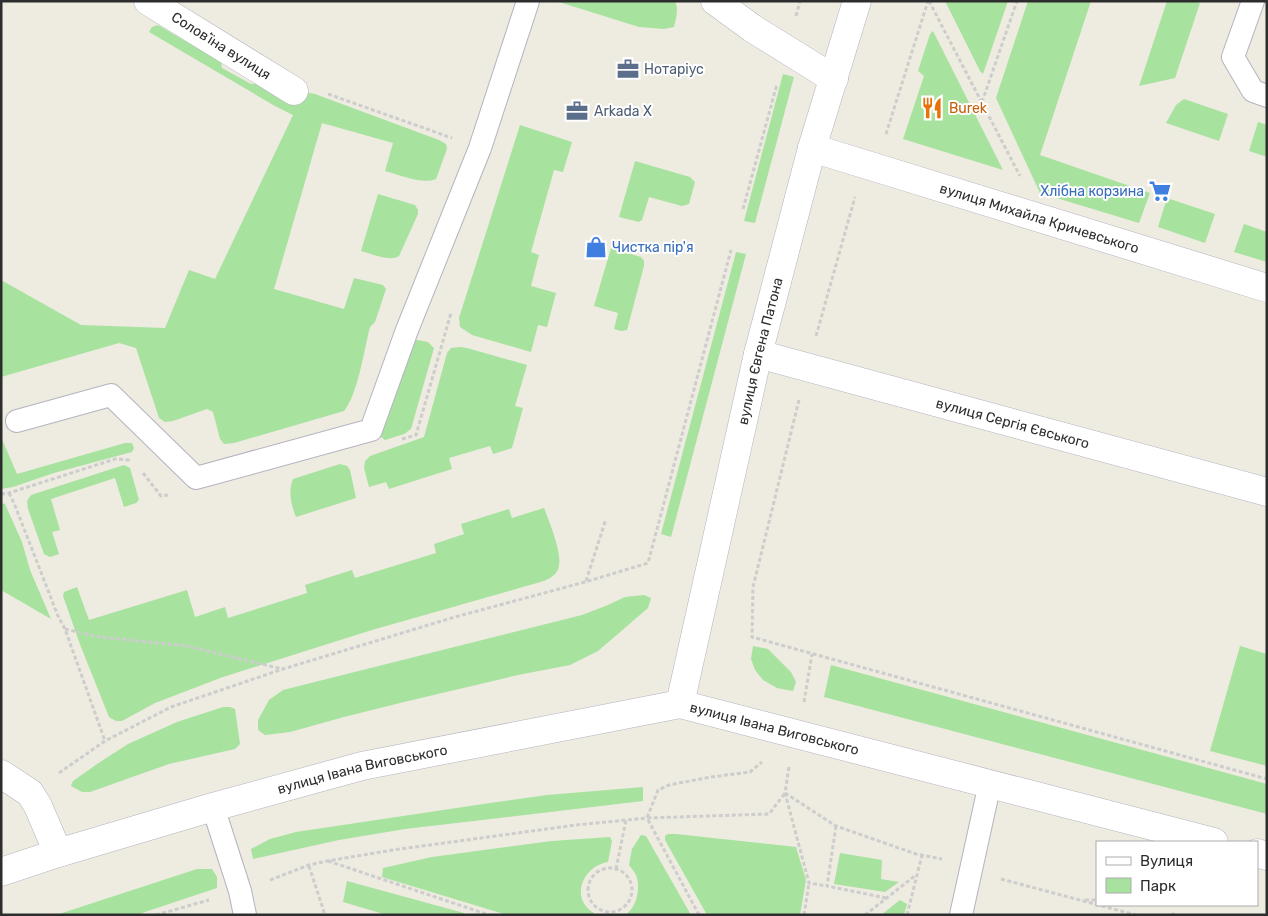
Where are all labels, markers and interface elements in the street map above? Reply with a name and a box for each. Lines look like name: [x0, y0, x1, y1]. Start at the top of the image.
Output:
street label: Соловʼїна вулиця: [168, 9, 274, 83]
office icon: Нотаріус: [615, 56, 641, 82]
place label: Нотаріус: [644, 61, 704, 78]
restaurant icon: Burek: [919, 95, 945, 121]
office icon: Arkada X: [564, 98, 590, 124]
place label: Burek: [949, 100, 988, 117]
place label: Arkada X: [594, 103, 652, 120]
supermarket icon: Хлібна корзина: [1147, 178, 1173, 204]
street label: вулиця Михайла Кричевського: [938, 179, 1141, 257]
place label: Хлібна корзина: [1040, 183, 1144, 200]
shop icon: Чистка пір'я: [583, 234, 609, 260]
place label: Чистка пір'я: [612, 239, 694, 256]
street label: вулиця Євгена Патона: [734, 276, 786, 426]
street label: вулиця Сергія Євського: [934, 394, 1091, 452]
street label: вулиця Івана Виговського: [688, 698, 861, 758]
street label: вулиця Івана Виговського: [275, 741, 449, 797]
legend: [1096, 841, 1258, 906]
text: Вулиця: [1140, 852, 1193, 870]
text: Парк: [1140, 877, 1176, 895]

